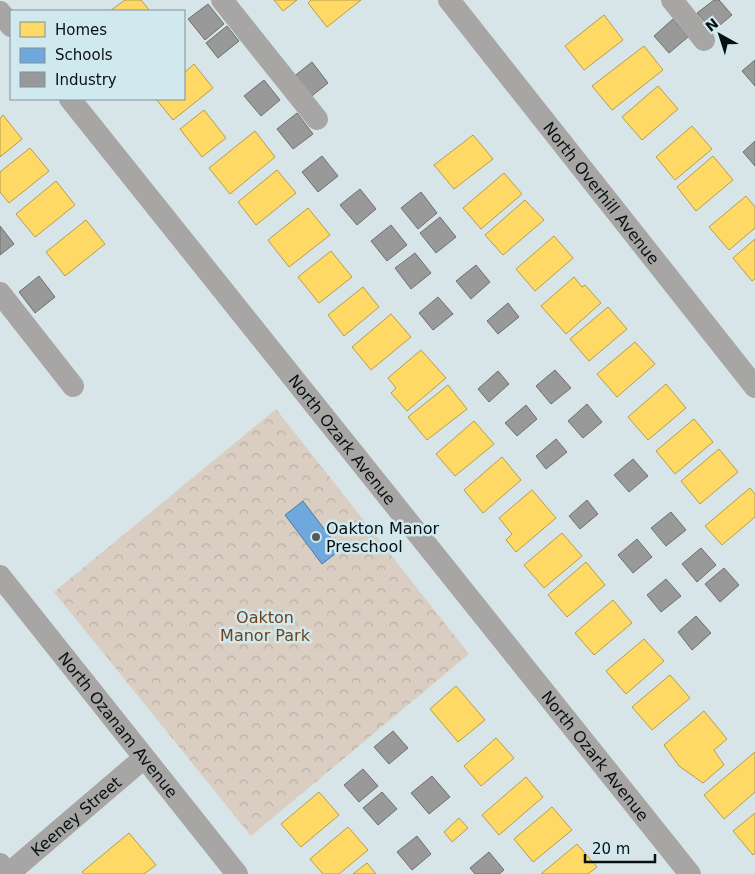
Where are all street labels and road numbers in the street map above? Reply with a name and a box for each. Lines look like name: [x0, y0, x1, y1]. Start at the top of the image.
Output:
street label: North Overhill Avenue: [540, 118, 664, 268]
street label: North Ozark Avenue: [285, 371, 400, 508]
street label: North Ozanam Avenue: [55, 648, 182, 801]
street label: North Ozark Avenue: [538, 687, 653, 825]
street label: Keeney Street: [27, 772, 125, 860]

